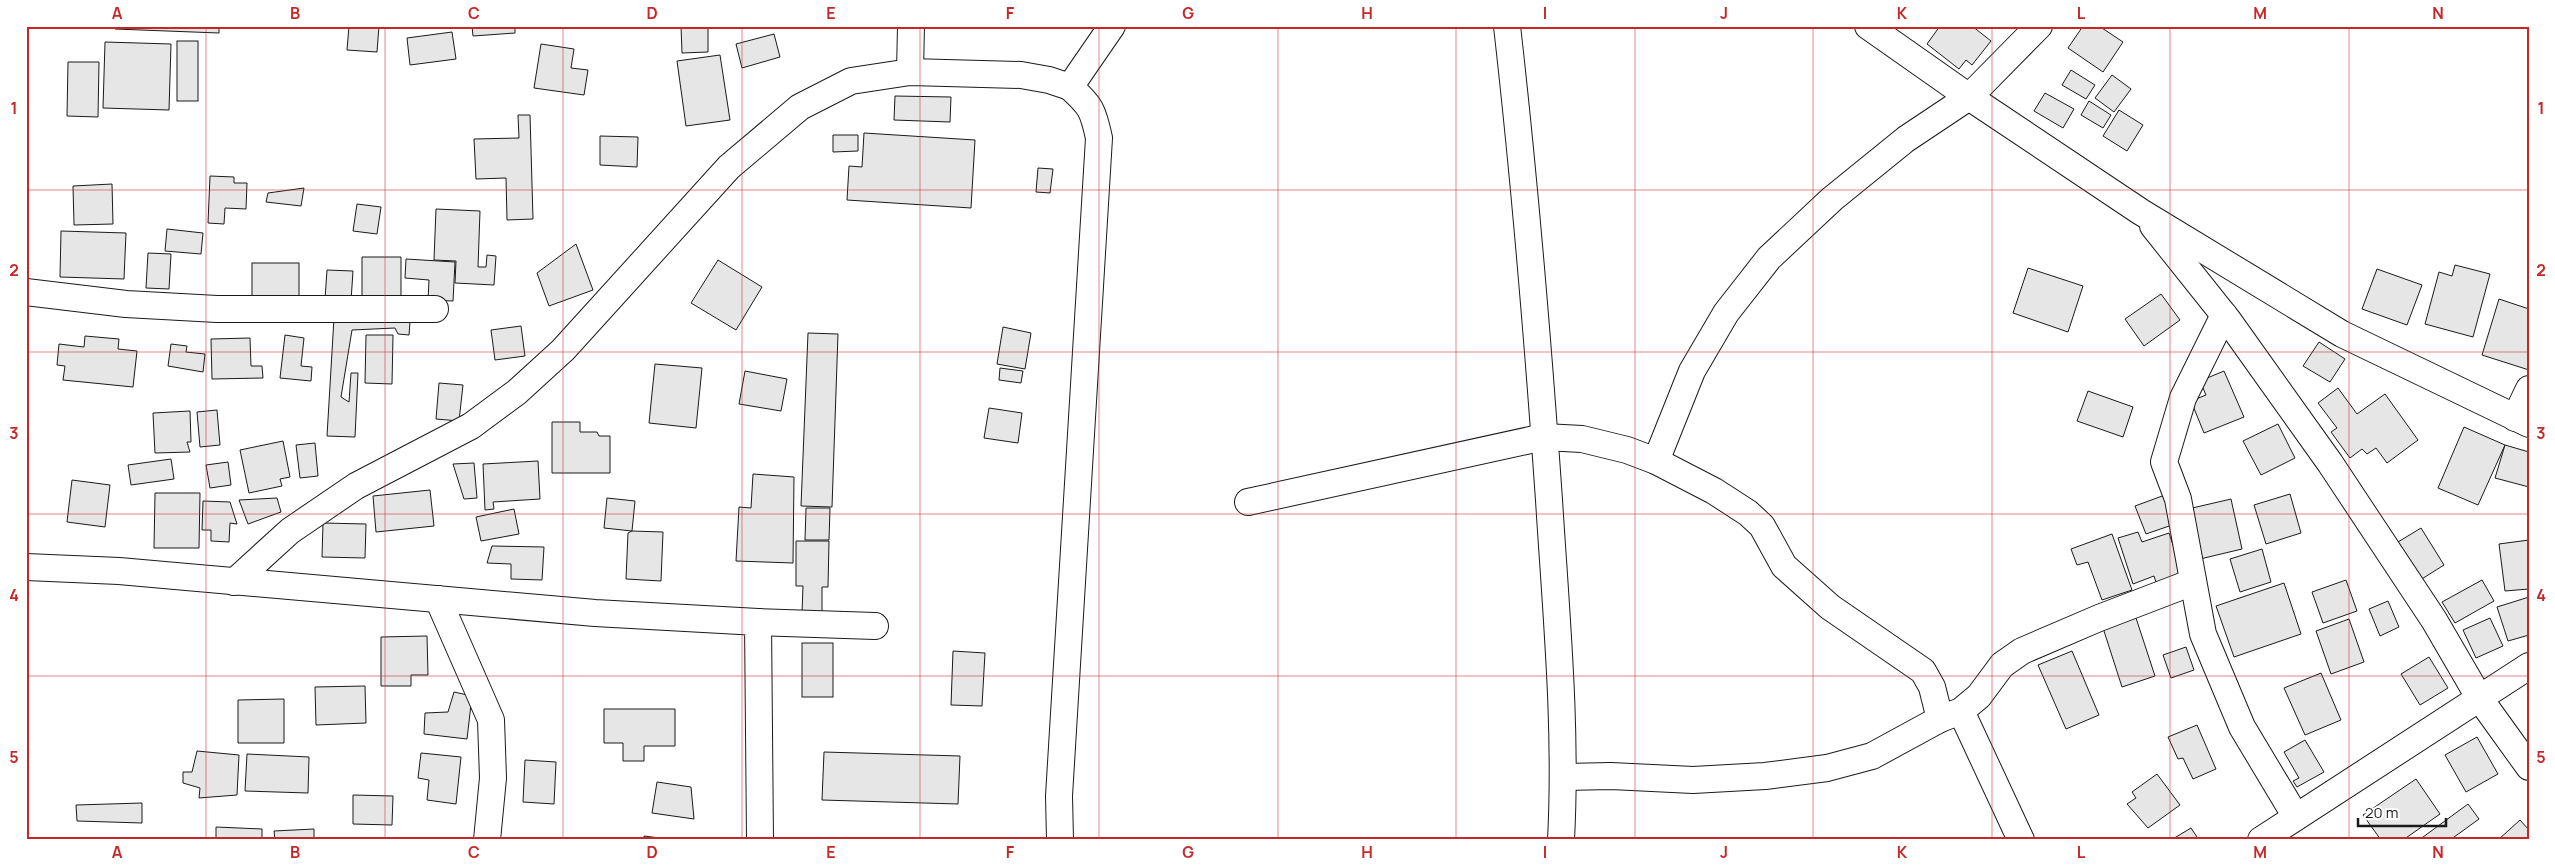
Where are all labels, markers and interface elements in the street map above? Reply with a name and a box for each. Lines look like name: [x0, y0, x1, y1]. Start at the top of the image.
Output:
text: A: [112, 2, 123, 24]
text: B: [290, 2, 300, 24]
text: C: [468, 2, 480, 24]
text: D: [646, 2, 658, 24]
text: E: [826, 2, 836, 24]
text: F: [1006, 2, 1015, 24]
text: G: [1182, 2, 1194, 24]
text: H: [1361, 2, 1373, 24]
text: I: [1543, 2, 1547, 24]
text: J: [1720, 2, 1728, 24]
text: K: [1897, 2, 1908, 24]
text: L: [2077, 2, 2086, 24]
text: M: [2253, 2, 2267, 24]
text: N: [2432, 2, 2444, 24]
text: 1: [10, 97, 18, 119]
text: 1: [2537, 97, 2545, 119]
text: 2: [9, 259, 19, 281]
text: 2: [2536, 259, 2546, 281]
text: 3: [9, 422, 19, 444]
text: 3: [2536, 422, 2546, 444]
text: 4: [9, 584, 19, 606]
text: 4: [2536, 584, 2546, 606]
text: 5: [9, 746, 19, 768]
text: 5: [2536, 746, 2546, 768]
scale bar: [2358, 796, 2445, 828]
text: 20 m: [2365, 802, 2398, 823]
text: A: [112, 841, 123, 863]
text: B: [290, 841, 300, 863]
text: C: [468, 841, 480, 863]
text: D: [646, 841, 658, 863]
text: E: [826, 841, 836, 863]
text: F: [1006, 841, 1015, 863]
text: G: [1182, 841, 1194, 863]
text: H: [1361, 841, 1373, 863]
text: I: [1543, 841, 1547, 863]
text: J: [1720, 841, 1728, 863]
text: K: [1897, 841, 1908, 863]
text: L: [2077, 841, 2086, 863]
text: M: [2253, 841, 2267, 863]
text: N: [2432, 841, 2444, 863]

